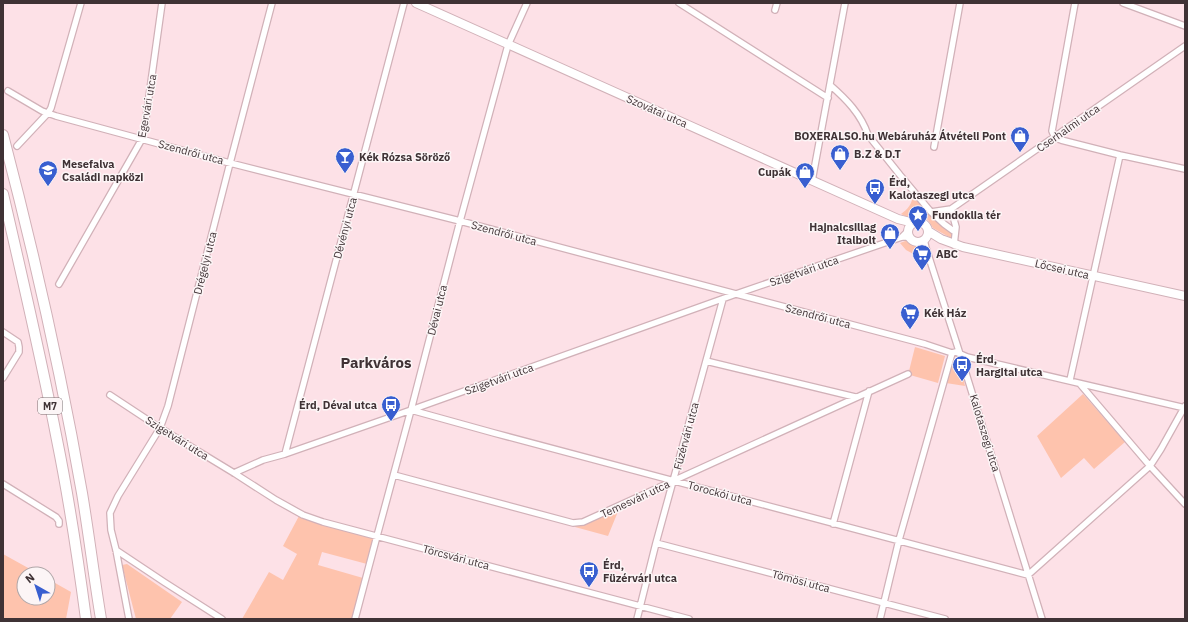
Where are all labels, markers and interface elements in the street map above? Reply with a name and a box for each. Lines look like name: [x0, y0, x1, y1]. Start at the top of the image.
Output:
street label: Egervári utca: [135, 73, 160, 139]
street label: Szovátai utca: [624, 91, 690, 131]
street label: Cserhalmi utca: [1034, 101, 1102, 155]
shop icon: BOXERALSO.hu Webáruház Átvételi Pont: [1009, 125, 1031, 153]
place label: BOXERALSO.hu Webáruház Átvételi Pont: [794, 128, 1006, 143]
street label: Szendrői utca: [157, 137, 225, 167]
shop icon: B.Z & D.T: [829, 143, 851, 171]
bar icon: Kék Rózsa Söröző: [334, 146, 356, 174]
place label: B.Z & D.T: [854, 147, 902, 161]
place label: Kék Rózsa Söröző: [359, 150, 450, 164]
place label: Mesefalva Családi napközi: [62, 157, 144, 184]
school or university icon: Mesefalva Családi napközi: [37, 159, 59, 187]
shop icon: Cupák: [794, 161, 816, 189]
place label: Cupák: [758, 165, 792, 179]
place label: Érd, Kalotaszegi utca: [889, 174, 974, 202]
bus stop icon: Érd, Kalotaszegi utca: [864, 177, 886, 205]
street label: Dévényi utca: [330, 196, 360, 260]
place icon: Fundoklia tér: [907, 204, 929, 232]
place label: Fundoklia tér: [932, 208, 1001, 222]
street label: Szendrői utca: [470, 218, 538, 248]
place label: Hajnalcsillag Italbolt: [809, 220, 877, 247]
shop icon: Hajnalcsillag Italbolt: [879, 222, 901, 250]
street label: Drégelyi utca: [190, 230, 220, 296]
supermarket icon: ABC: [911, 243, 933, 271]
place label: ABC: [936, 247, 958, 261]
street label: Szigetvári utca: [768, 253, 840, 289]
street label: Lőcsei utca: [1033, 256, 1091, 282]
street label: Dévai utca: [424, 283, 450, 337]
street label: Szendrői utca: [784, 301, 852, 331]
supermarket icon: Kék Ház: [899, 302, 921, 330]
place label: Kék Ház: [924, 306, 967, 320]
place label: Érd, Hargitai utca: [976, 351, 1043, 379]
district label: Parkváros: [340, 353, 412, 372]
bus stop icon: Érd, Hargitai utca: [951, 354, 973, 382]
street label: Szigetvári utca: [463, 360, 535, 398]
street label: Kalotaszegi utca: [967, 392, 1003, 474]
bus stop icon: Érd, Dévai utca: [380, 394, 402, 422]
place label: Érd, Dévai utca: [299, 397, 377, 412]
road number: M7: [38, 398, 62, 414]
street label: Füzérvári utca: [670, 401, 702, 471]
street label: Szigetvári utca: [143, 413, 211, 463]
street label: Temesvári utca: [598, 477, 672, 521]
street label: Torockói utca: [686, 478, 754, 508]
street label: Törcsvári utca: [421, 541, 491, 573]
place label: Érd, Füzérvári utca: [603, 557, 677, 585]
bus stop icon: Érd, Füzérvári utca: [578, 560, 600, 588]
north arrow: [16, 566, 56, 606]
street label: Tömösi utca: [770, 567, 832, 596]
text: N: [22, 570, 37, 586]

